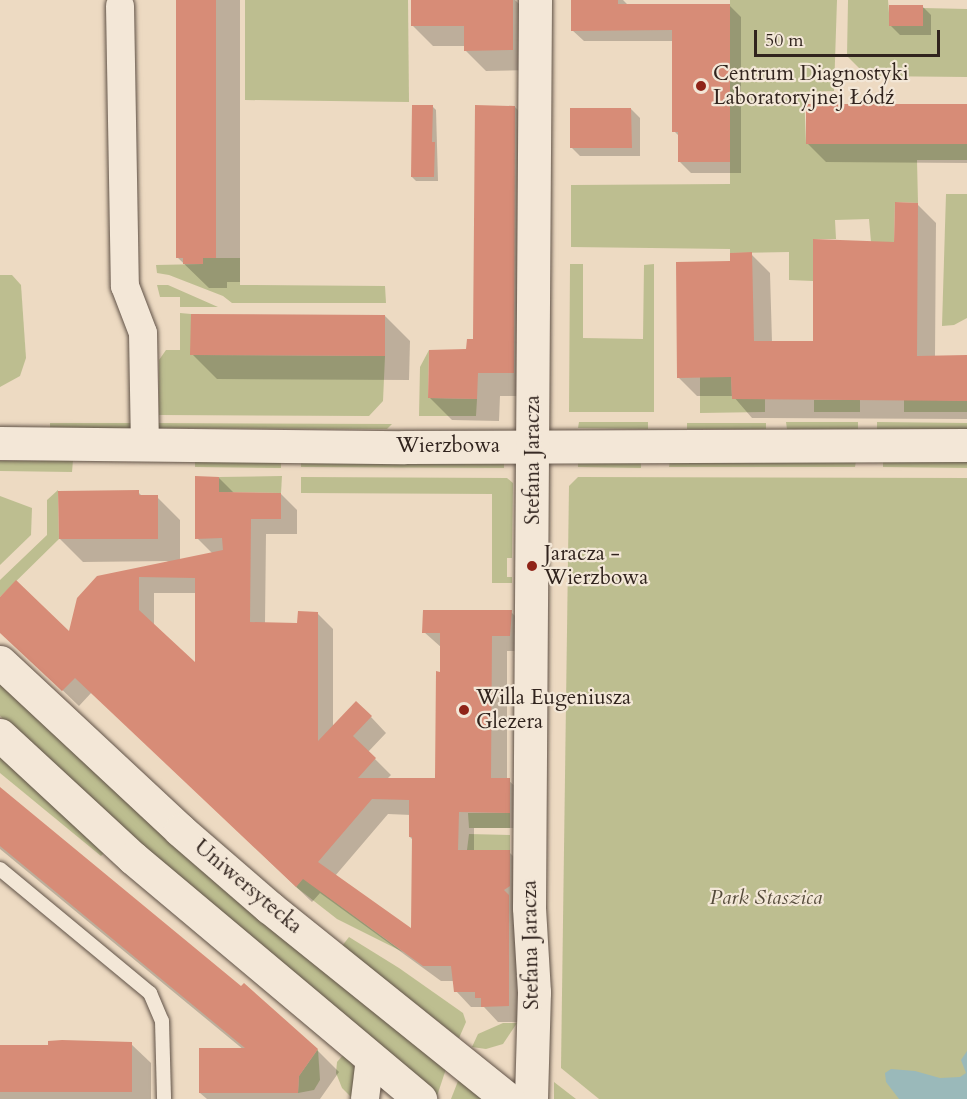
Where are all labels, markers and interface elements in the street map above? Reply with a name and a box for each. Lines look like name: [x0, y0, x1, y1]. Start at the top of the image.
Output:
scale bar: [757, 18, 943, 56]
text: 50 m: [765, 28, 804, 53]
place label: Centrum Diagnostyki Laboratoryjnej Łódź: [713, 61, 909, 111]
marker: Centrum Diagnostyki Laboratoryjnej Łódź: [694, 79, 708, 93]
street label: Stefana Jaracza: [520, 395, 546, 525]
street label: Wierzbowa: [396, 433, 500, 459]
place label: Jaracza - Wierzbowa: [544, 541, 648, 591]
marker: Jaracza - Wierzbowa: [525, 559, 539, 573]
place label: Willa Eugeniusza Glezera: [476, 685, 631, 735]
marker: Willa Eugeniusza Glezera: [457, 703, 471, 717]
street label: Uniwersytecka: [189, 835, 307, 939]
street label: Stefana Jaracza: [517, 880, 545, 1010]
park label: Park Staszica: [710, 885, 822, 911]

